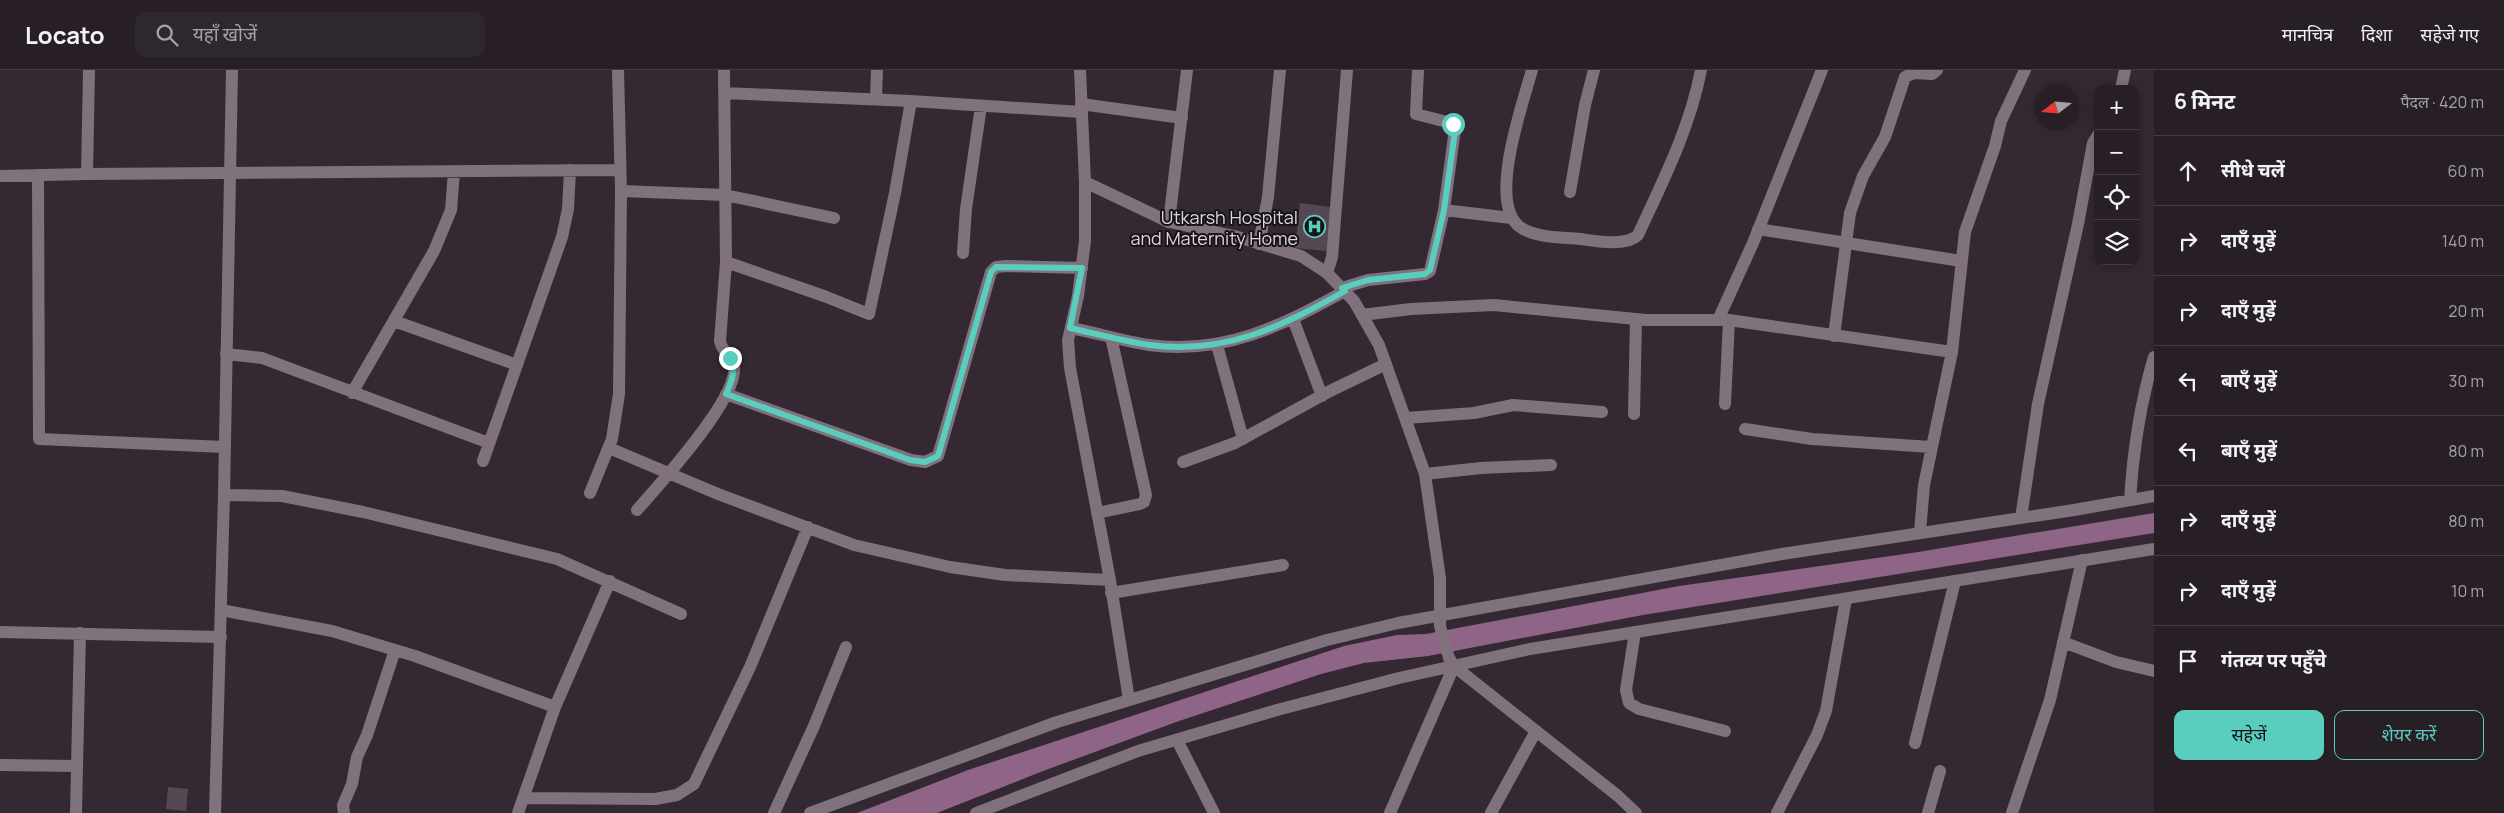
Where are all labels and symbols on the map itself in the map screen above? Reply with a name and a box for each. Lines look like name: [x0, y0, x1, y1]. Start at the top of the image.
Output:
north arrow: [2034, 85, 2079, 130]
route start: [1442, 113, 1465, 136]
place label: Utkarsh Hospital and Maternity Home: [1130, 205, 1298, 250]
hospital icon: Utkarsh Hospital and Maternity Home: [1302, 215, 1326, 239]
route end: [719, 347, 742, 370]

